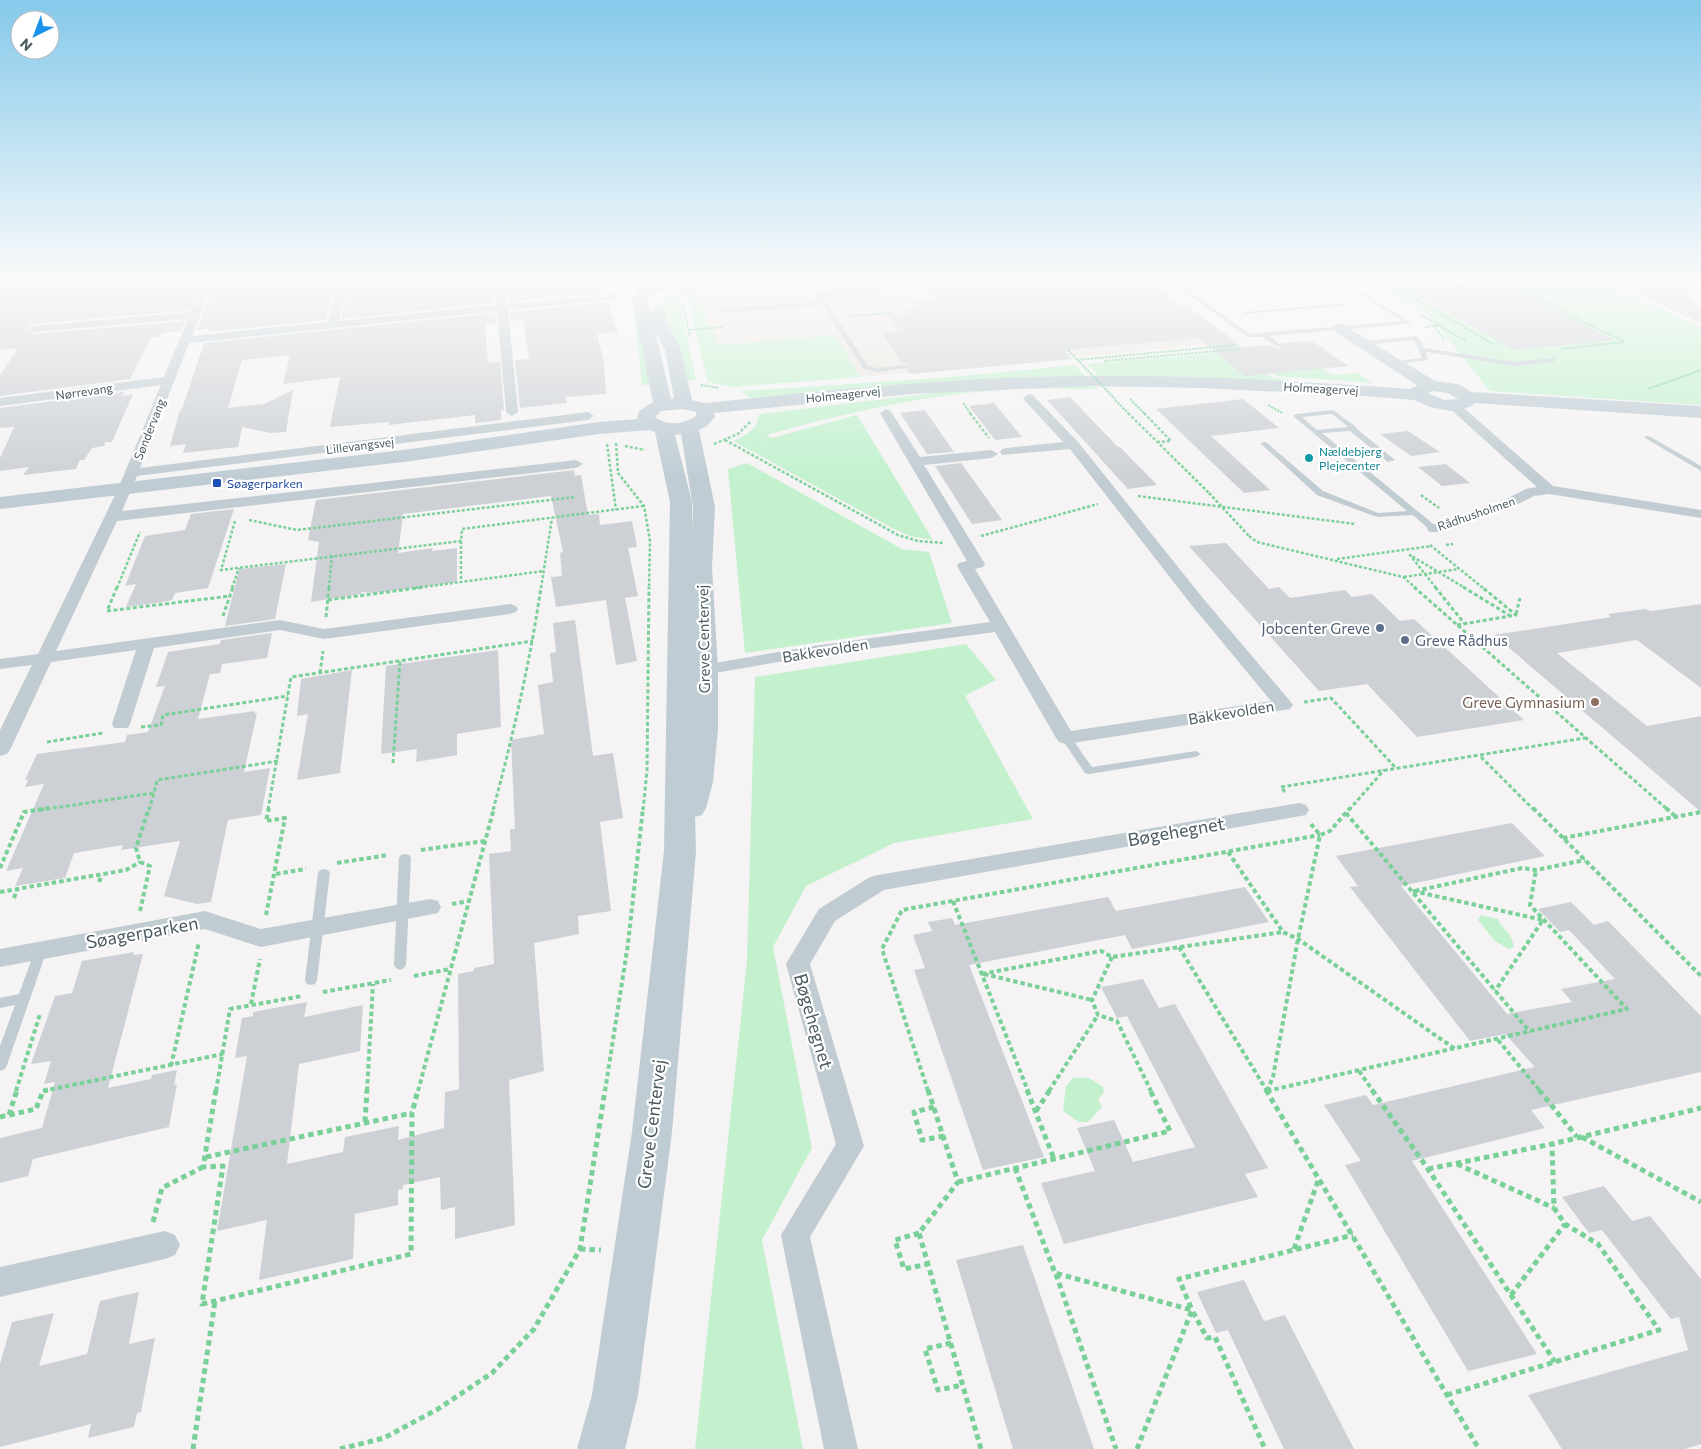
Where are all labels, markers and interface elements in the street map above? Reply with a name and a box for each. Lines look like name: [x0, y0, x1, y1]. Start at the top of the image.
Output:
north arrow: [10, 10, 60, 60]
text: N: [16, 35, 36, 55]
street label: Holmeagervej: [1283, 379, 1359, 397]
street label: Nørrevang: [55, 380, 114, 402]
street label: Holmeagervej: [805, 383, 881, 405]
street label: Søndervang: [130, 396, 168, 462]
street label: Lillevangsvej: [325, 434, 395, 456]
place label: Nældebjerg Plejecenter: [1319, 444, 1382, 472]
marker: Nældebjerg Plejecenter: [1303, 452, 1315, 464]
place label: Søagerparken: [227, 476, 303, 490]
marker: Søagerparken: [211, 477, 223, 489]
street label: Rådhusholmen: [1435, 493, 1517, 533]
street label: Greve Centervej: [693, 585, 713, 693]
place label: Jobcenter Greve: [1261, 619, 1370, 637]
marker: Jobcenter Greve: [1374, 622, 1386, 634]
place label: Greve Rådhus: [1415, 631, 1508, 649]
street label: Bakkevolden: [781, 634, 869, 666]
marker: Greve Rådhus: [1399, 634, 1411, 646]
place label: Greve Gymnasium: [1462, 693, 1585, 711]
street label: Bakkevolden: [1187, 696, 1275, 728]
marker: Greve Gymnasium: [1589, 696, 1601, 708]
street label: Bøgehegnet: [1126, 812, 1226, 850]
street label: Søagerparken: [84, 911, 200, 953]
street label: Bøgehegnet: [790, 971, 838, 1071]
street label: Greve Centervej: [632, 1058, 670, 1190]

